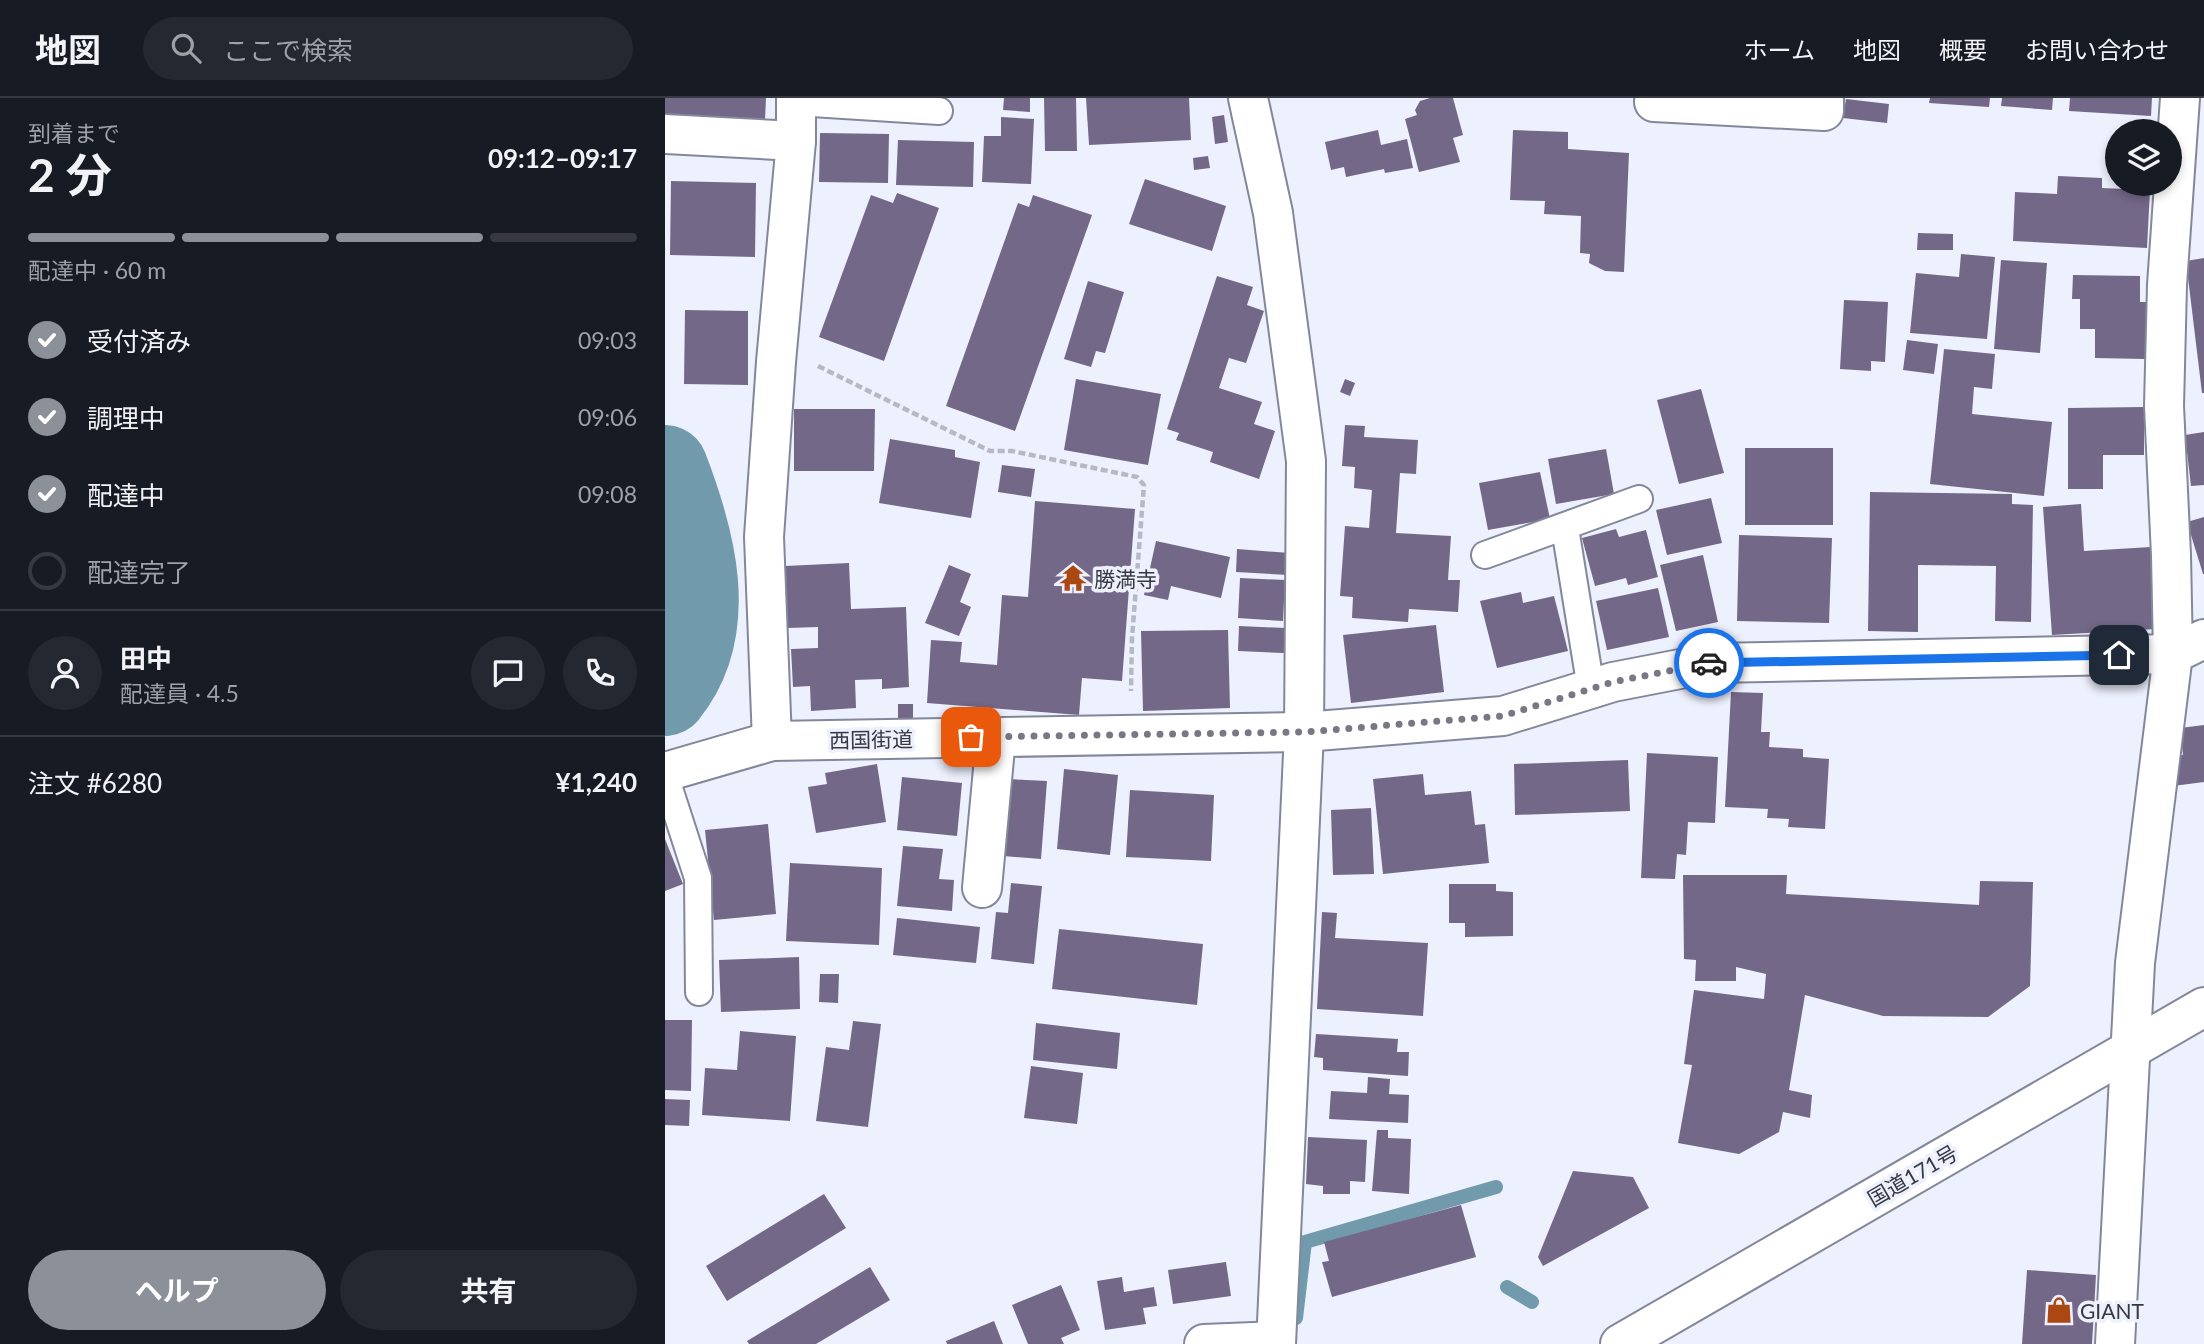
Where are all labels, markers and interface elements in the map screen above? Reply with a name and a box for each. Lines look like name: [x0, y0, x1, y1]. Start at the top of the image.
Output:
search box: [143, 17, 633, 80]
text: 地図: [35, 29, 101, 69]
icon: search: [167, 29, 205, 67]
text: ここで検索: [223, 34, 353, 66]
text: ホーム: [1744, 35, 1815, 64]
text: 地図: [1853, 35, 1901, 64]
text: 概要: [1939, 35, 1987, 64]
text: お問い合わせ: [2025, 35, 2169, 64]
text: 到着まで: [28, 119, 120, 147]
map controls: [2105, 119, 2182, 196]
button: layers: [2105, 119, 2182, 196]
text: 09:12–09:17: [488, 142, 637, 174]
text: 2 分: [28, 147, 112, 202]
text: 配達中 · 60 m: [28, 256, 166, 284]
icon: check: [28, 321, 66, 359]
text: 受付済み: [87, 325, 191, 357]
text: 09:03: [578, 326, 637, 354]
icon: check: [28, 398, 66, 436]
text: 調理中: [87, 402, 165, 434]
text: 09:06: [578, 403, 637, 431]
icon: check: [28, 475, 66, 513]
text: 配達中: [87, 479, 165, 511]
text: 09:08: [578, 480, 637, 508]
text: 配達完了: [87, 556, 191, 588]
temple icon: 勝満寺: [1058, 563, 1088, 593]
place label: 勝満寺: [1094, 566, 1157, 591]
pin: [2089, 625, 2149, 685]
courier: [1674, 628, 1744, 698]
button: person: [28, 636, 102, 710]
button: chat: [471, 636, 545, 710]
button: phone: [563, 636, 637, 710]
icon: home: [2100, 636, 2138, 674]
text: 田中: [120, 642, 172, 674]
icon: car: [1690, 644, 1728, 682]
text: 配達員 · 4.5: [120, 679, 239, 707]
pin: [941, 707, 1001, 767]
icon: bag: [952, 718, 990, 756]
street label: 西国街道: [829, 726, 913, 752]
text: ¥1,240: [556, 766, 637, 798]
text: 注文 #6280: [28, 767, 162, 799]
street label: 国道171号: [1863, 1139, 1961, 1211]
button: ヘルプ: [28, 1250, 326, 1330]
button: 共有: [340, 1250, 637, 1330]
shop icon: GIANT: [2044, 1295, 2074, 1325]
place label: GIANT: [2080, 1298, 2144, 1323]

